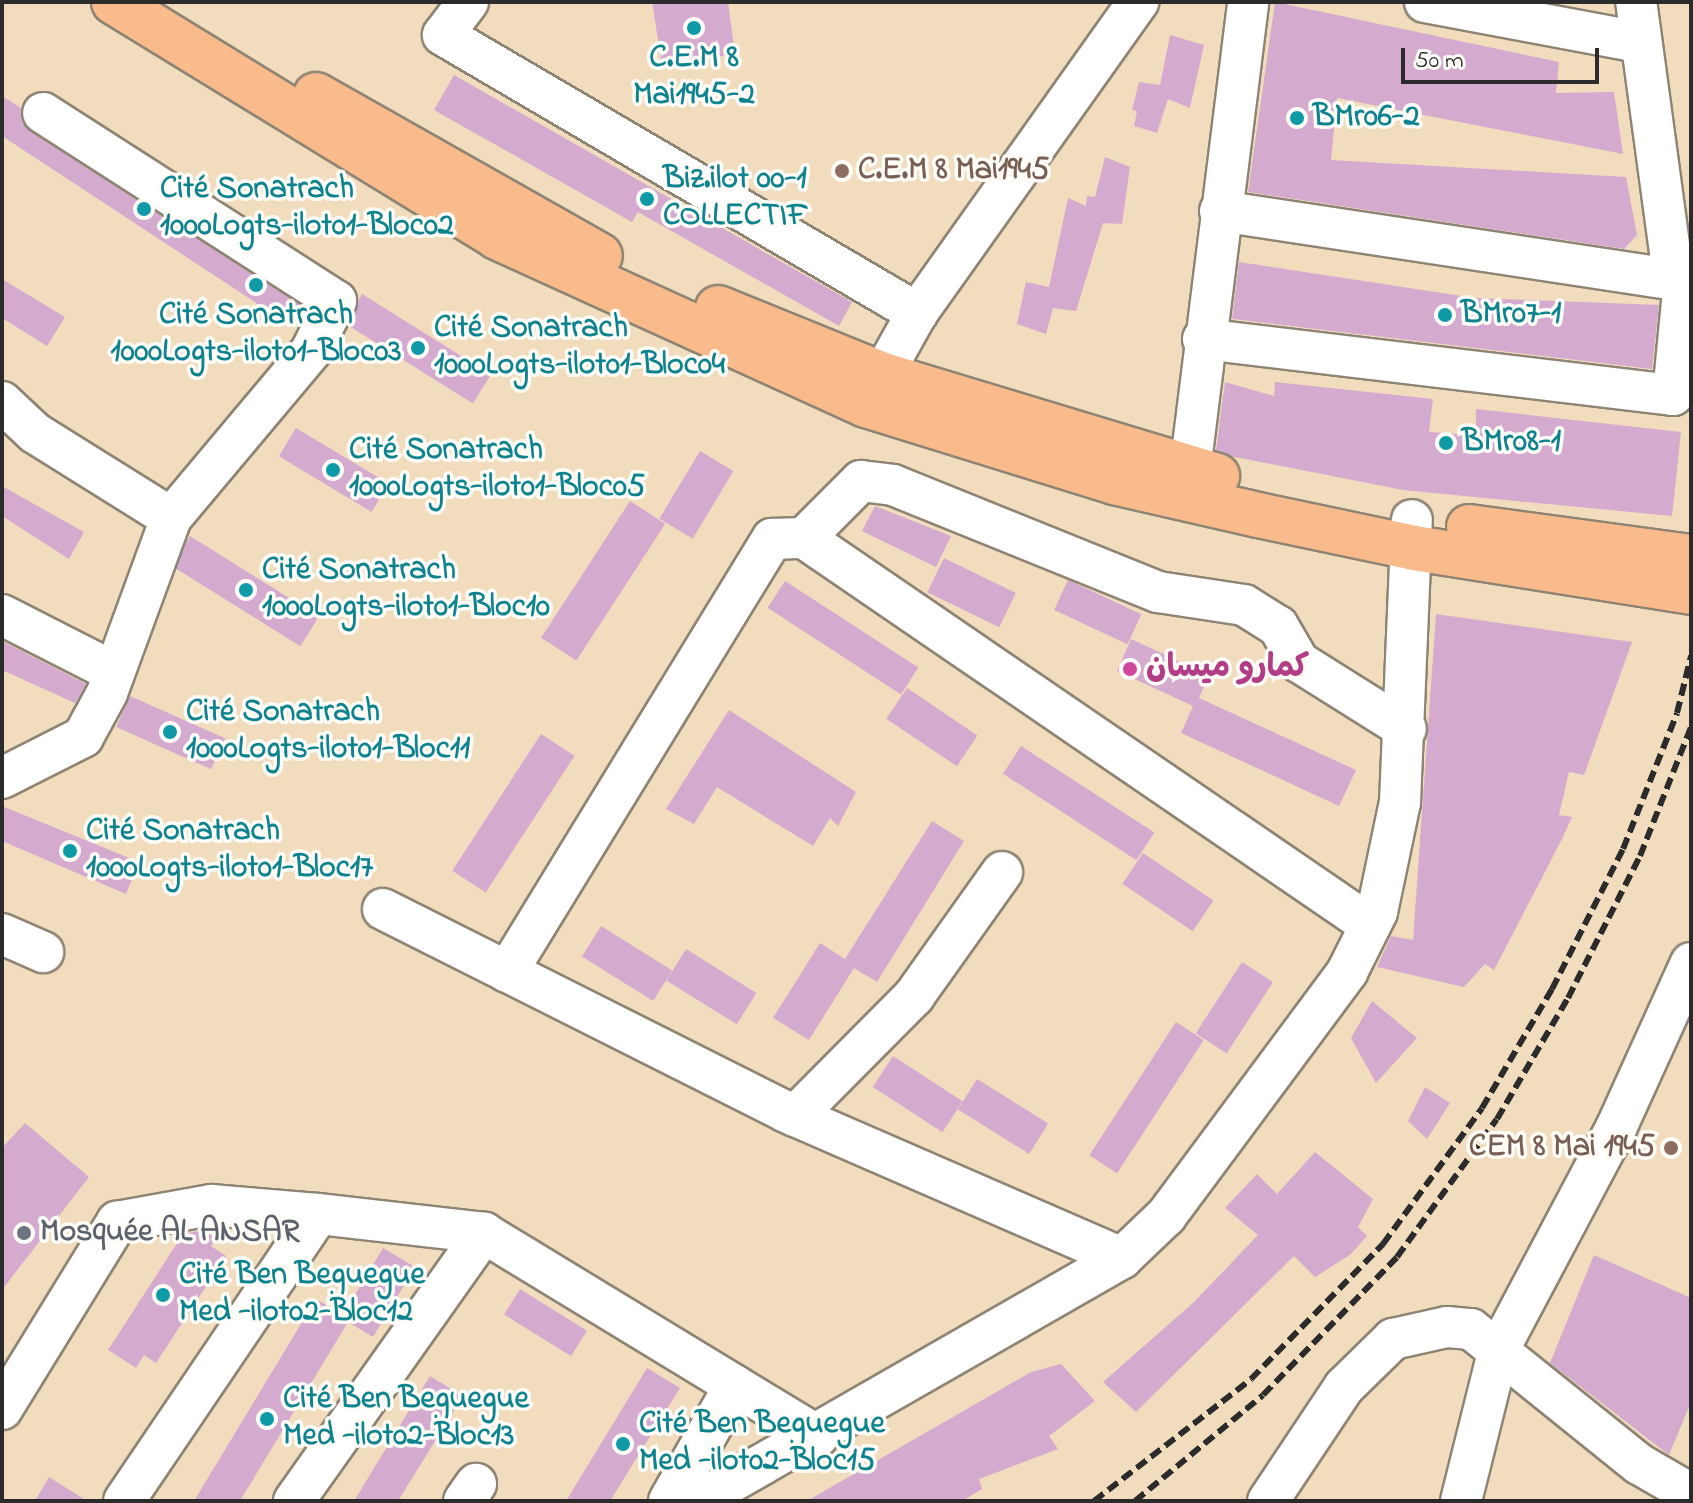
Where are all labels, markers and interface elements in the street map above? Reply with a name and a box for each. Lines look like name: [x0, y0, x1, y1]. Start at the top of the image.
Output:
marker: C.E.M 8 Mai1945-2: [685, 19, 703, 37]
scale bar: [1405, 32, 1603, 82]
place label: C.E.M 8 Mai1945-2: [633, 41, 755, 116]
text: 50 m: [1415, 44, 1464, 79]
place label: BMr06-2: [1313, 99, 1420, 137]
marker: BMr06-2: [1288, 109, 1306, 127]
place label: C.E.M 8 Mai1945: [858, 152, 1049, 190]
place label: Biz.ilot 00-1 COLLECTIF: [663, 162, 808, 237]
marker: C.E.M 8 Mai1945: [833, 162, 851, 180]
place label: Cité Sonatrach 1000Logts-ilot01-Bloc02: [160, 172, 454, 247]
marker: Biz.ilot 00-1 COLLECTIF: [638, 190, 656, 208]
marker: Cité Sonatrach 1000Logts-ilot01-Bloc02: [135, 200, 153, 218]
marker: Cité Sonatrach 1000Logts-ilot01-Bloc03: [247, 276, 265, 294]
place label: BMr07-1: [1461, 296, 1561, 334]
place label: Cité Sonatrach 1000Logts-ilot01-Bloc03: [111, 298, 401, 373]
marker: BMr07-1: [1436, 306, 1454, 324]
place label: Cité Sonatrach 1000Logts-ilot01-Bloc04: [434, 311, 725, 386]
marker: Cité Sonatrach 1000Logts-ilot01-Bloc04: [409, 339, 427, 357]
place label: BMr08-1: [1462, 424, 1561, 462]
place label: Cité Sonatrach 1000Logts-ilot01-Bloc05: [349, 433, 645, 508]
marker: BMr08-1: [1437, 434, 1455, 452]
marker: Cité Sonatrach 1000Logts-ilot01-Bloc05: [324, 461, 342, 479]
place label: Cité Sonatrach 1000Logts-ilot01-Bloc10: [262, 553, 550, 628]
marker: Cité Sonatrach 1000Logts-ilot01-Bloc10: [237, 581, 255, 599]
place label: كمارو ميسان: [1146, 650, 1309, 688]
marker: كمارو ميسان: [1121, 660, 1139, 678]
place label: Cité Sonatrach 1000Logts-ilot01-Bloc11: [186, 695, 470, 770]
marker: Cité Sonatrach 1000Logts-ilot01-Bloc11: [161, 723, 179, 741]
place label: Cité Sonatrach 1000Logts-ilot01-Bloc17: [86, 814, 373, 889]
marker: Cité Sonatrach 1000Logts-ilot01-Bloc17: [61, 842, 79, 860]
place label: CEM 8 Mai 1945: [1469, 1129, 1655, 1167]
marker: CEM 8 Mai 1945: [1662, 1139, 1680, 1157]
place label: Mosquée AL ANSAR: [40, 1214, 299, 1252]
marker: Mosquée AL ANSAR: [15, 1224, 33, 1242]
place label: Cité Ben Beguegue Med -ilot02-Bloc12: [179, 1258, 425, 1333]
marker: Cité Ben Beguegue Med -ilot02-Bloc12: [154, 1286, 172, 1304]
place label: Cité Ben Beguegue Med -ilot02-Bloc13: [283, 1382, 529, 1457]
place label: Cité Ben Beguegue Med -ilot02-Bloc15: [639, 1407, 885, 1482]
marker: Cité Ben Beguegue Med -ilot02-Bloc13: [258, 1410, 276, 1428]
marker: Cité Ben Beguegue Med -ilot02-Bloc15: [614, 1435, 632, 1453]

